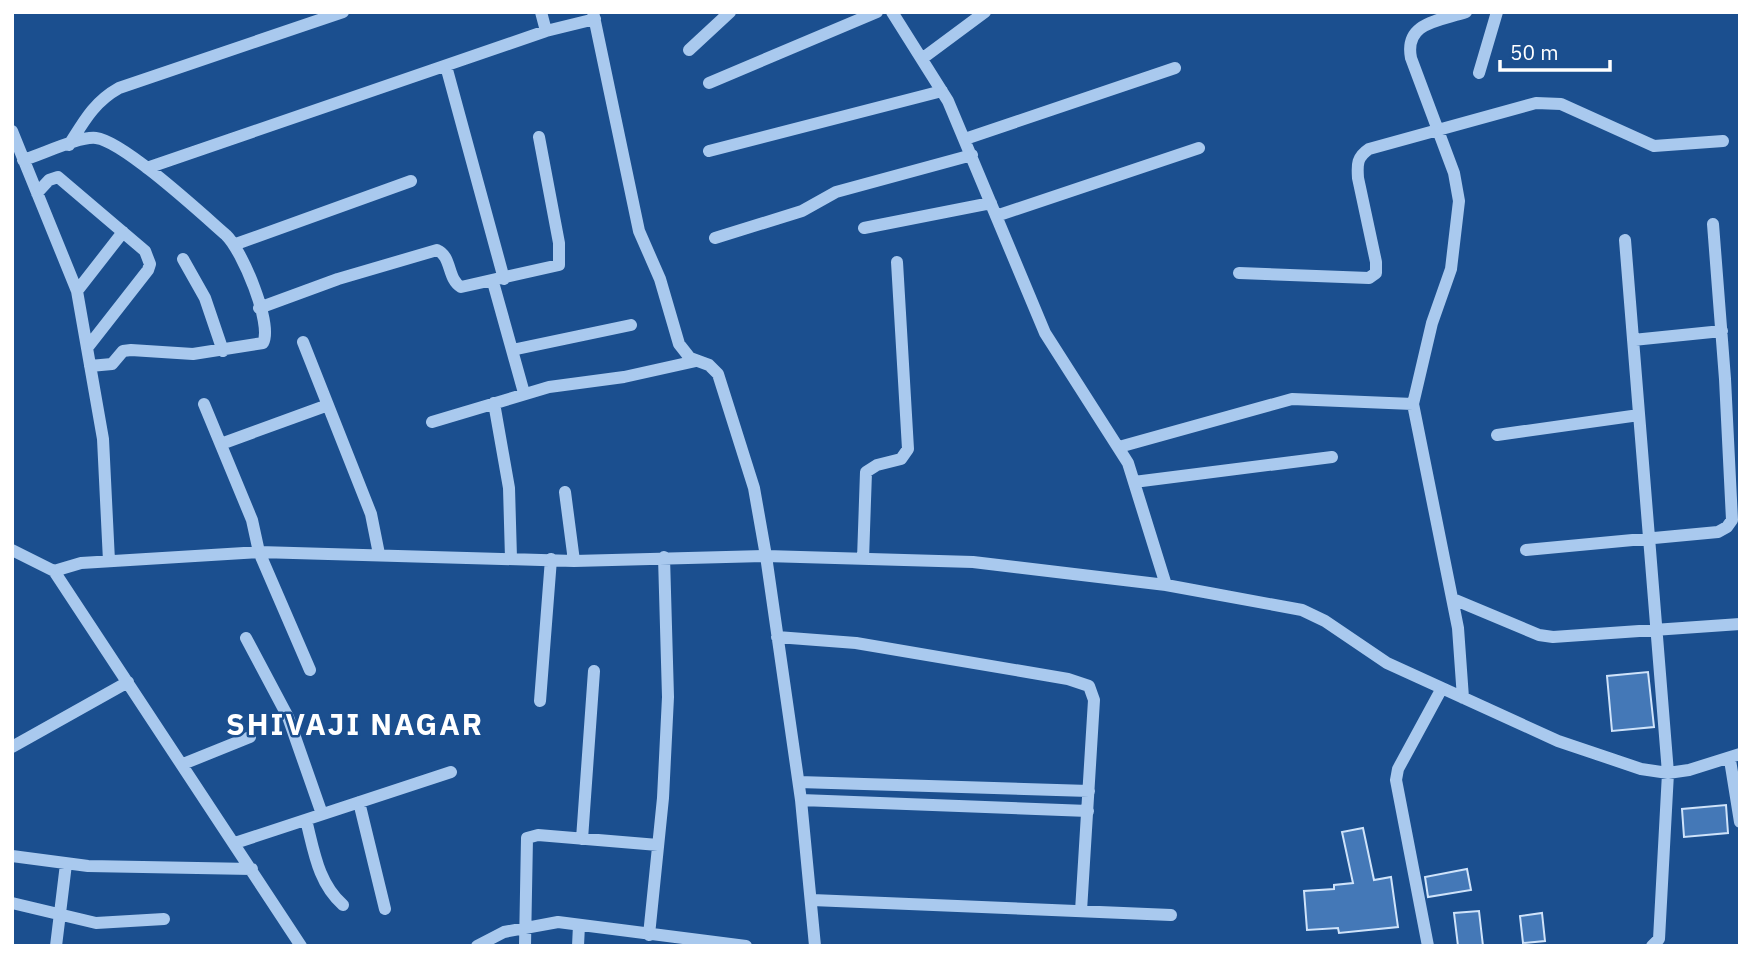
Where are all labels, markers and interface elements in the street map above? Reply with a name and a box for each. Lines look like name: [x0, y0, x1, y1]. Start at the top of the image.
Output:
scale bar: [1500, 28, 1610, 72]
text: 50 m: [1510, 38, 1559, 66]
district label: SHIVAJI NAGAR: [226, 704, 484, 743]

